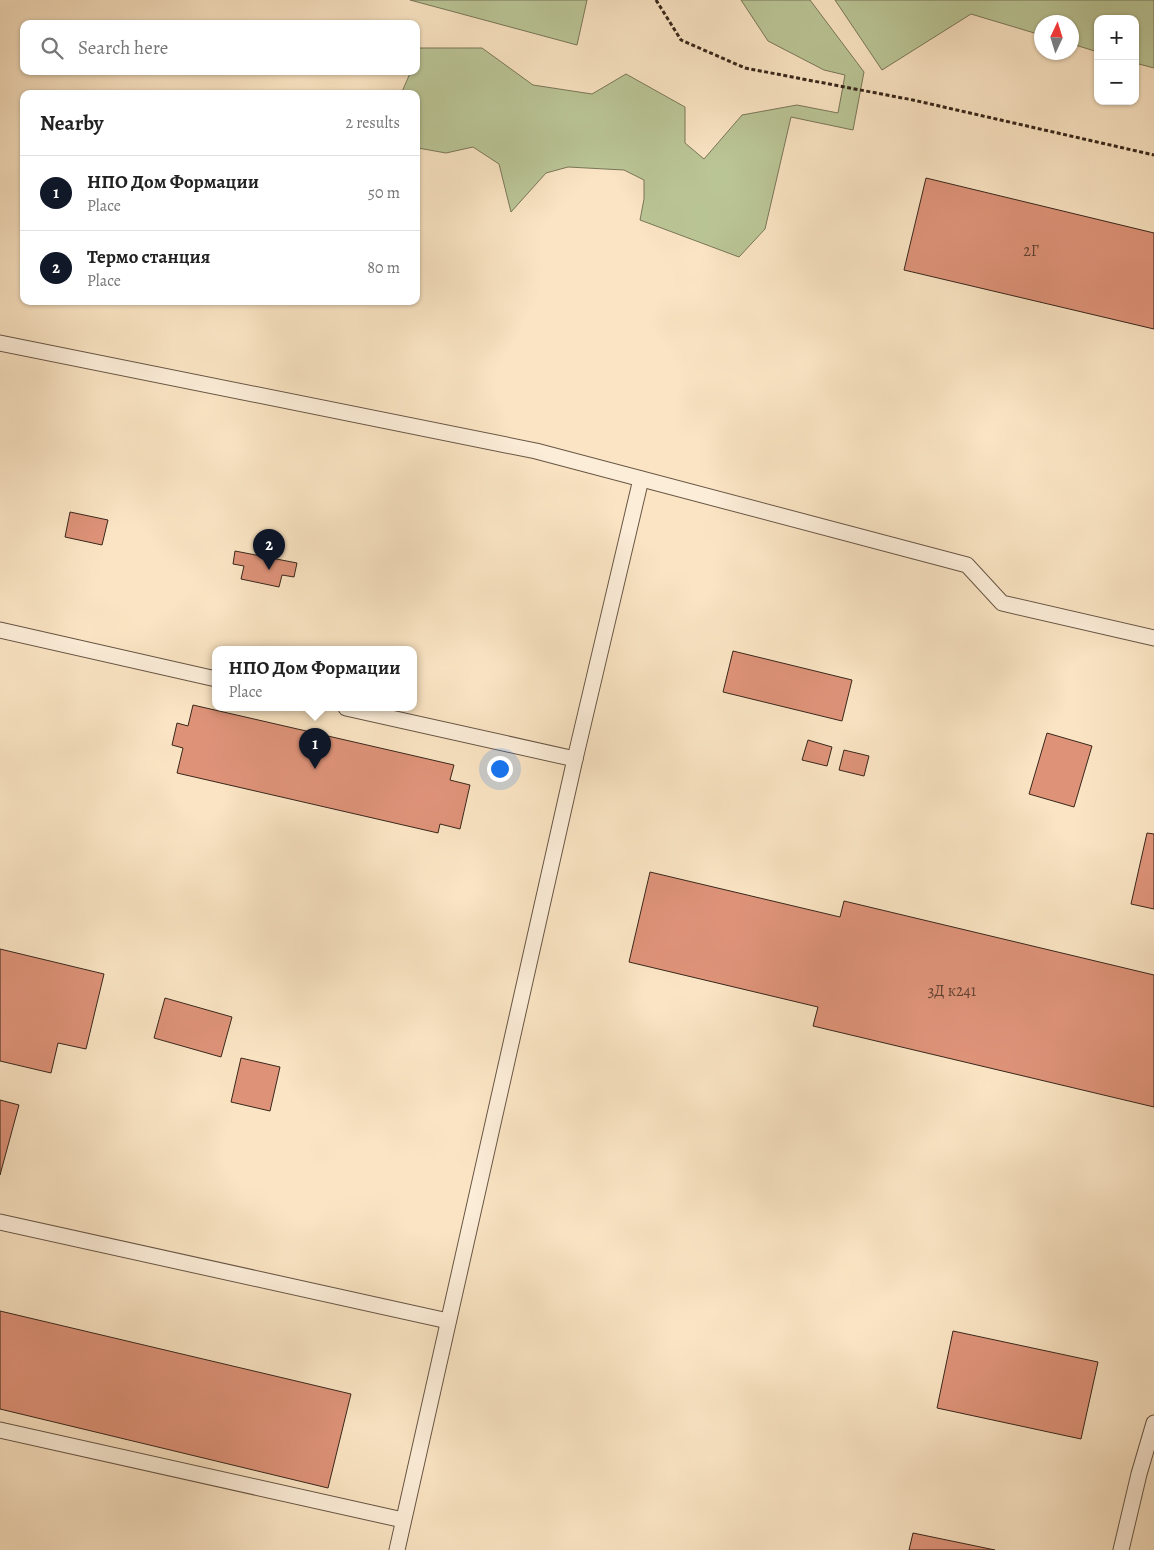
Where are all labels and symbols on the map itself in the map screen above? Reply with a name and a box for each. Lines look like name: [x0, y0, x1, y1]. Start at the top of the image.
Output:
north arrow: [1034, 15, 1079, 60]
house number: 2Г: [1023, 240, 1039, 262]
pin: 2: [253, 529, 285, 570]
pin: 1: [299, 728, 331, 769]
your location: [487, 756, 513, 782]
house number: 3Д к241: [928, 980, 977, 1002]

